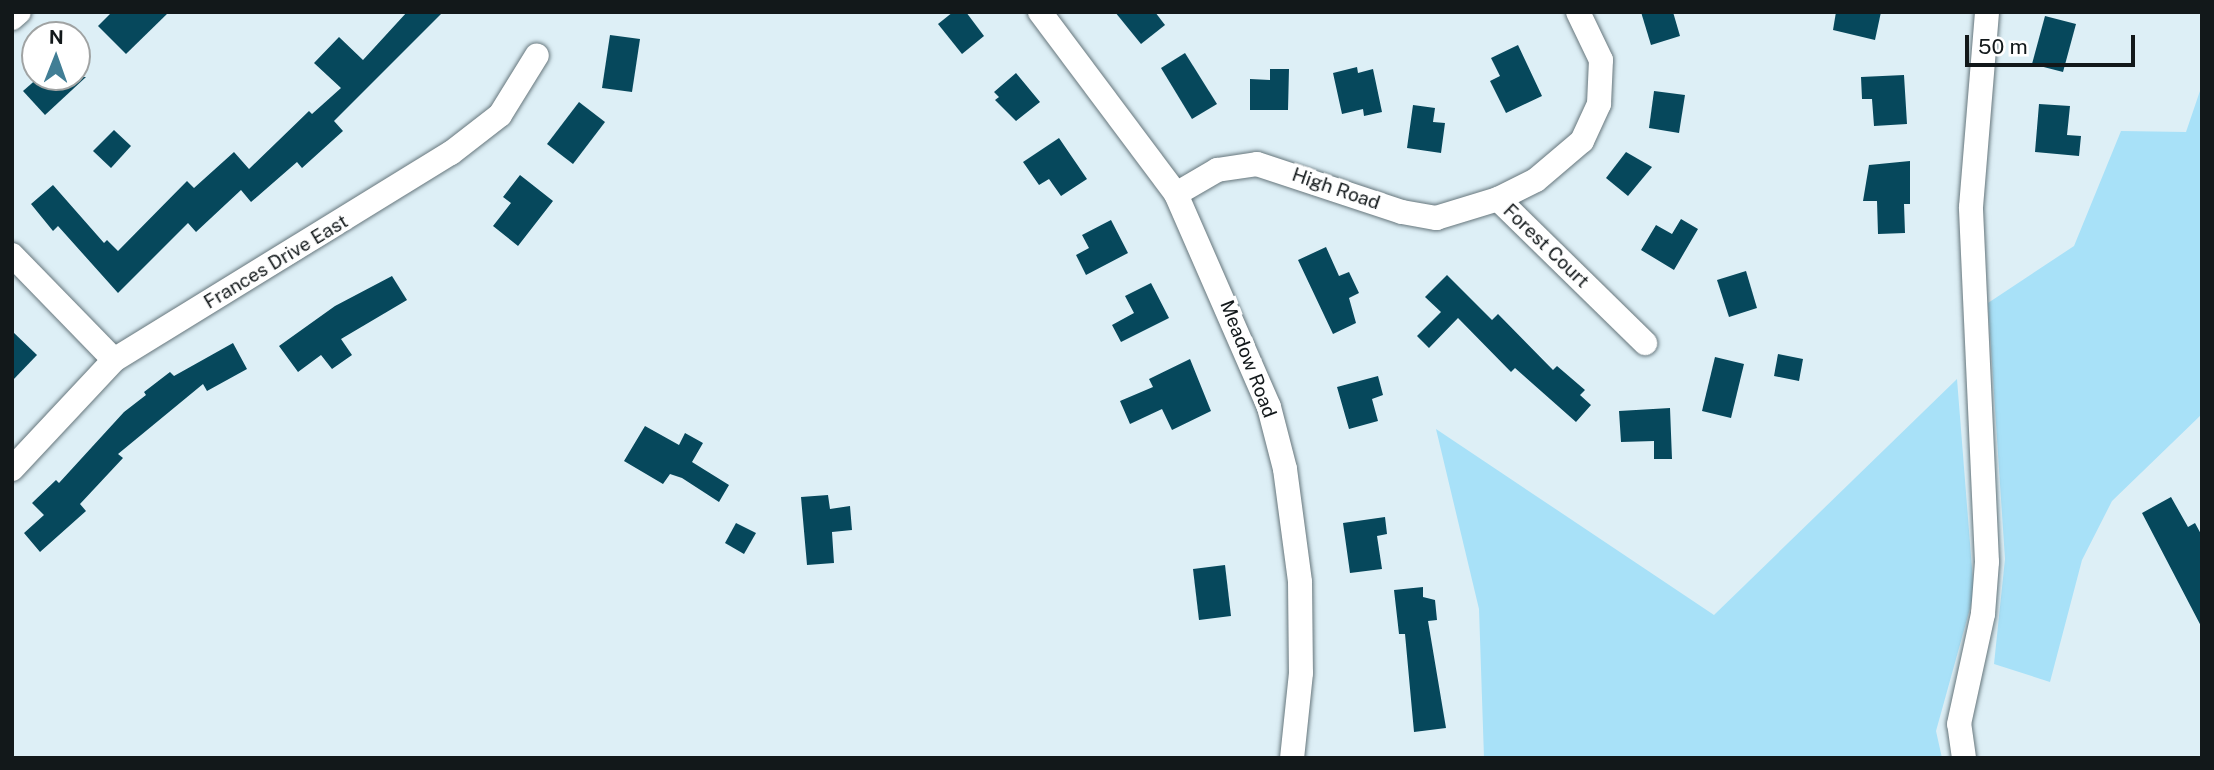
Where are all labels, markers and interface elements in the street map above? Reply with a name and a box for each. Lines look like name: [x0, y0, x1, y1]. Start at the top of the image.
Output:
north arrow: [21, 21, 91, 91]
scale bar: [1969, 21, 2139, 65]
text: N: [49, 26, 64, 48]
text: 50 m: [1978, 34, 2028, 59]
street label: High Road: [1289, 163, 1383, 215]
street label: Forest Court: [1498, 199, 1594, 293]
street label: Frances Drive East: [200, 210, 352, 314]
street label: Meadow Road: [1215, 297, 1281, 421]

